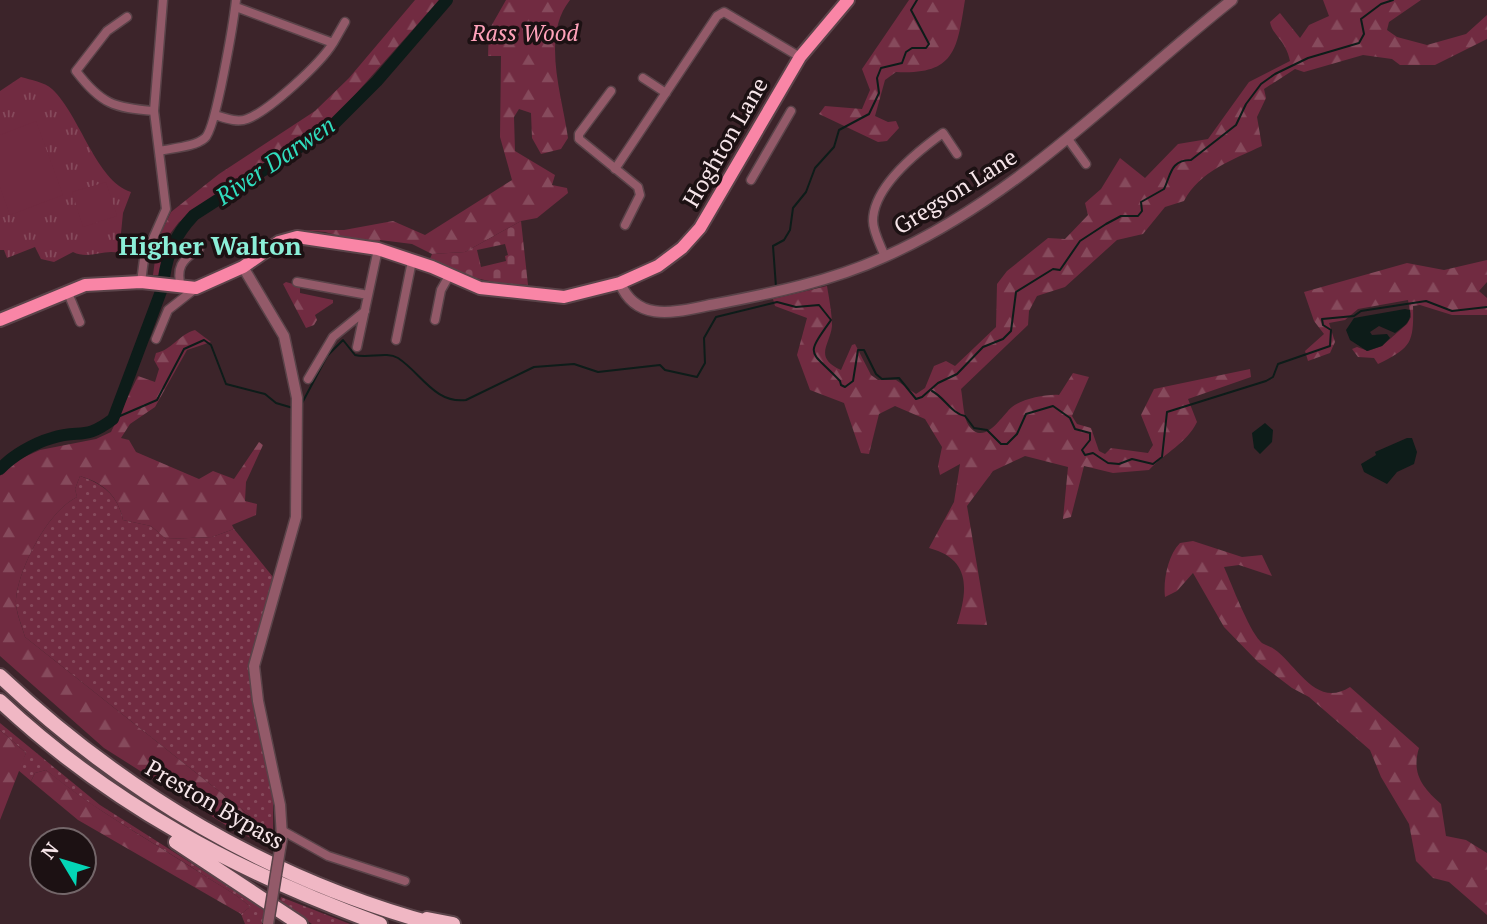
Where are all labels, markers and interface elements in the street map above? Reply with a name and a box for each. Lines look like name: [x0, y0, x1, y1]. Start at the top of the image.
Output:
park label: Rass Wood: [470, 17, 579, 48]
street label: Hoghton Lane: [675, 71, 775, 213]
water label: River Darwen: [208, 108, 341, 212]
street label: Gregson Lane: [888, 141, 1022, 241]
district label: Higher Walton: [119, 228, 302, 262]
street label: Preston Bypass: [140, 752, 290, 856]
north arrow: [28, 826, 98, 896]
text: N: [35, 836, 64, 864]

